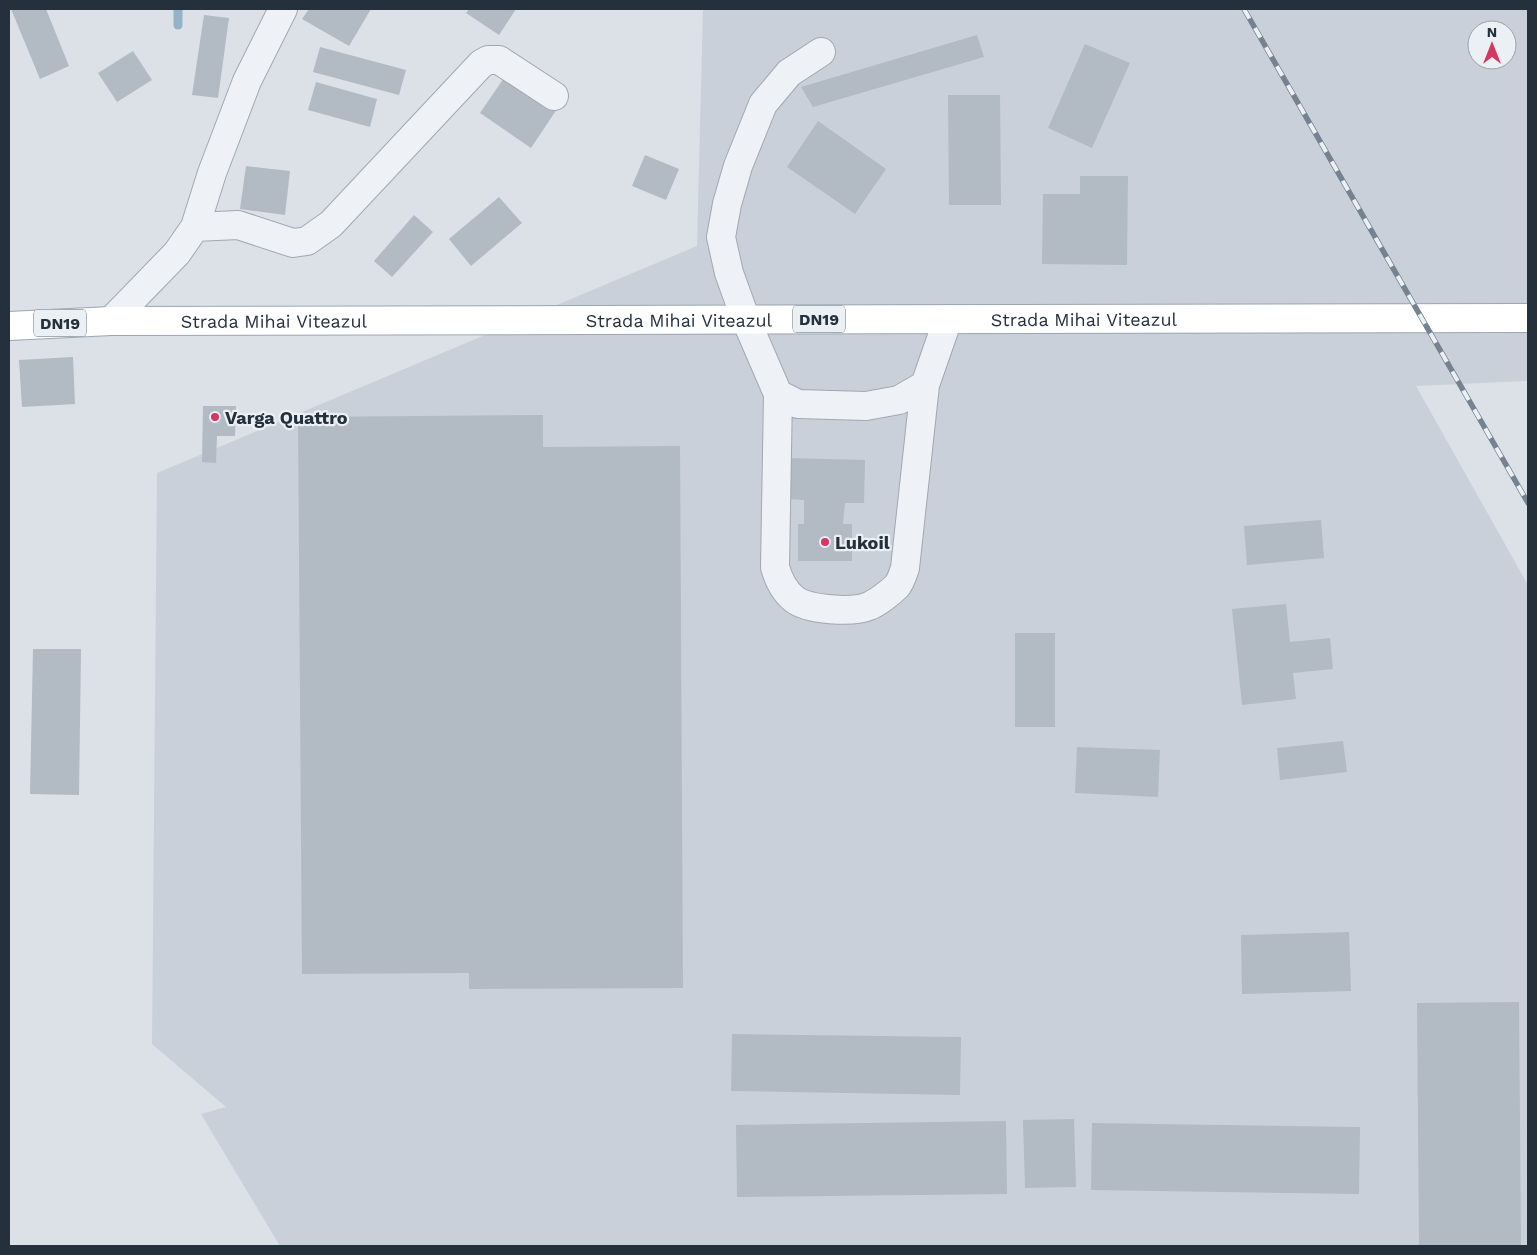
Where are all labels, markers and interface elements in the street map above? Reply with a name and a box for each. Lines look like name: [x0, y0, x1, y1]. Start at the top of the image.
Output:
north arrow: [1467, 20, 1517, 70]
text: N: [1487, 24, 1497, 40]
road number: DN19: [793, 306, 845, 332]
street label: Strada Mihai Viteazul: [991, 308, 1178, 330]
road number: DN19: [34, 309, 86, 336]
street label: Strada Mihai Viteazul: [586, 309, 773, 330]
street label: Strada Mihai Viteazul: [181, 310, 368, 331]
place label: Varga Quattro: [225, 407, 348, 428]
marker: Varga Quattro: [209, 411, 221, 423]
place label: Lukoil: [835, 532, 890, 553]
marker: Lukoil: [819, 536, 831, 548]

